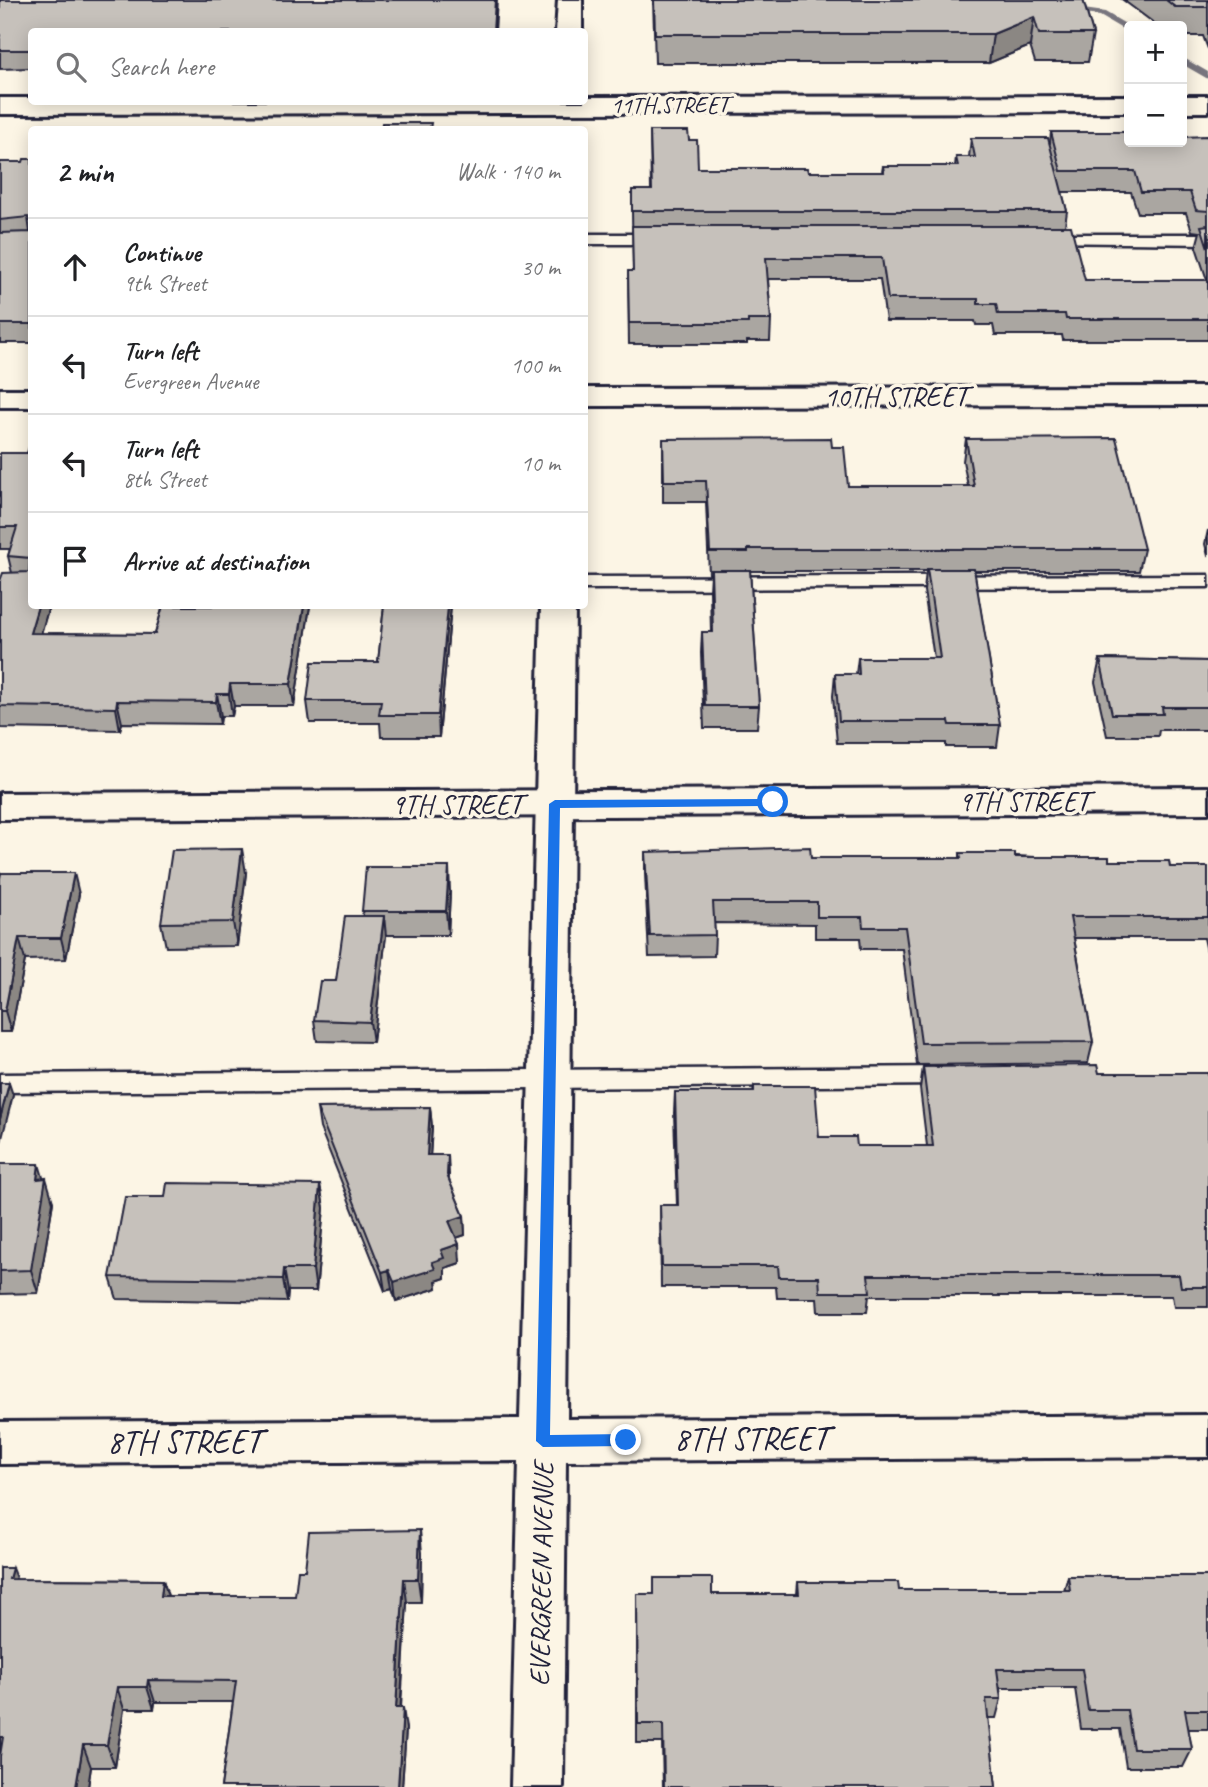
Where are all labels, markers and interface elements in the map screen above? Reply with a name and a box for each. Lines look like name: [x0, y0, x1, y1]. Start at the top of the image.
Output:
map controls: [1124, 21, 1187, 147]
button: +: [1124, 21, 1187, 84]
search box: [28, 28, 588, 105]
icon: search: [52, 48, 90, 86]
text: Search here: [108, 50, 214, 83]
button: −: [1124, 84, 1187, 147]
street label: 11TH STREET: [611, 91, 734, 120]
text: 2 min: [56, 153, 113, 191]
text: Walk · 140 m: [456, 157, 560, 186]
text: Continue: [123, 236, 201, 269]
icon: ahead: [56, 248, 94, 286]
text: 30 m: [521, 253, 560, 282]
text: 9th Street: [123, 269, 207, 298]
text: Turn left: [123, 334, 198, 367]
icon: left: [56, 346, 94, 384]
text: 100 m: [511, 351, 560, 380]
text: Evergreen Avenue: [123, 367, 259, 396]
street label: 10TH STREET: [824, 379, 975, 414]
text: Turn left: [123, 432, 198, 465]
icon: left: [56, 444, 94, 482]
text: 10 m: [521, 449, 560, 478]
text: 8th Street: [123, 465, 207, 494]
icon: arrive: [56, 542, 94, 580]
text: Arrive at destination: [123, 545, 309, 578]
street label: 9TH STREET: [959, 784, 1097, 819]
route start: [757, 786, 788, 817]
street label: 9TH STREET: [392, 787, 530, 822]
street label: 8TH STREET: [674, 1418, 836, 1460]
street label: 8TH STREET: [107, 1421, 269, 1463]
route end: [610, 1424, 641, 1455]
street label: EVERGREEN AVENUE: [522, 1458, 561, 1686]

